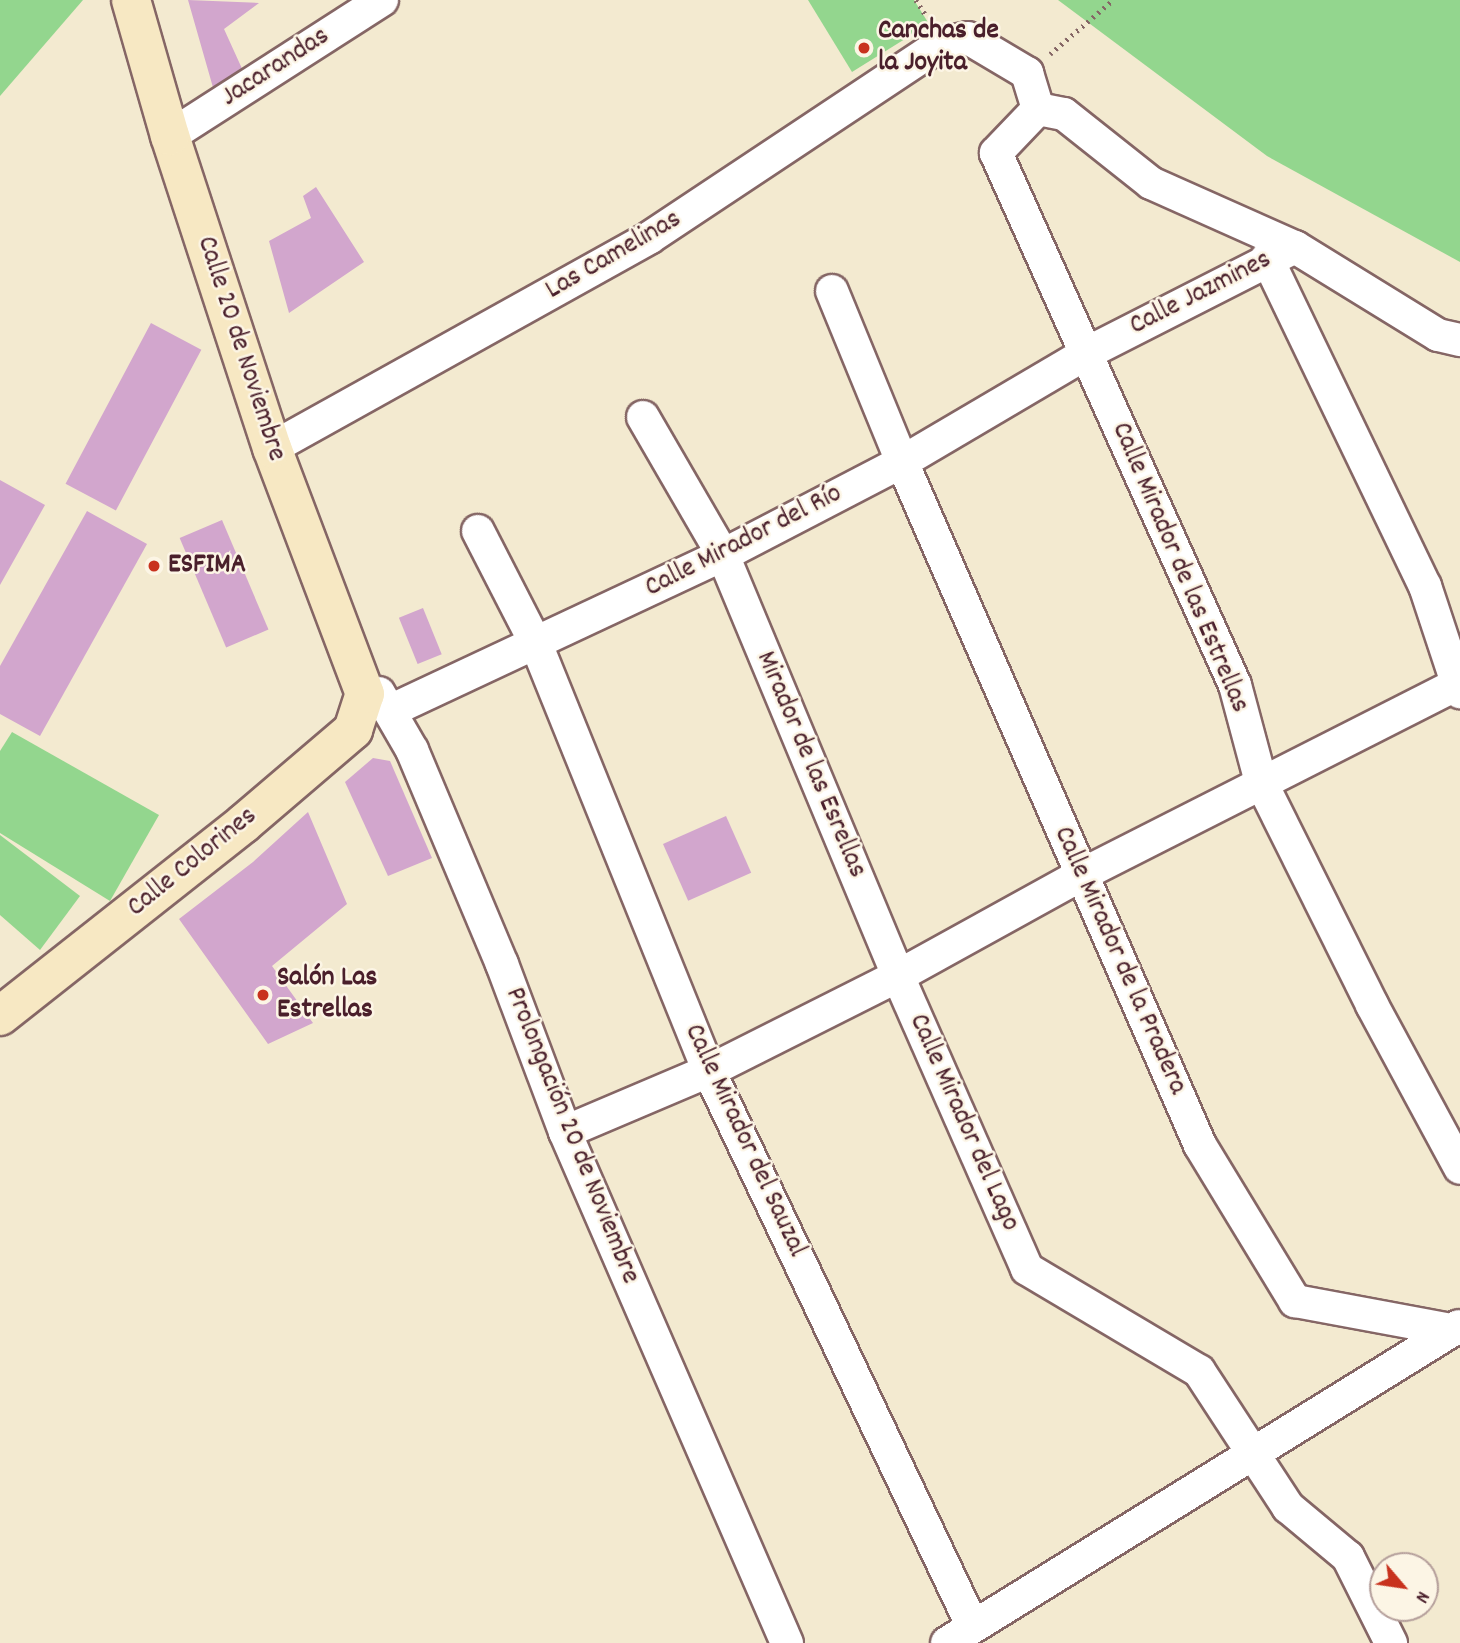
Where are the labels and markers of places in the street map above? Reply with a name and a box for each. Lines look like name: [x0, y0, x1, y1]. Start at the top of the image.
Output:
place label: Canchas de la Joyita: [878, 15, 999, 81]
marker: Canchas de la Joyita: [856, 40, 872, 56]
place label: ESFIMA: [168, 549, 246, 583]
marker: ESFIMA: [146, 558, 162, 574]
place label: Salón Las Estrellas: [277, 962, 377, 1028]
marker: Salón Las Estrellas: [255, 987, 271, 1003]

